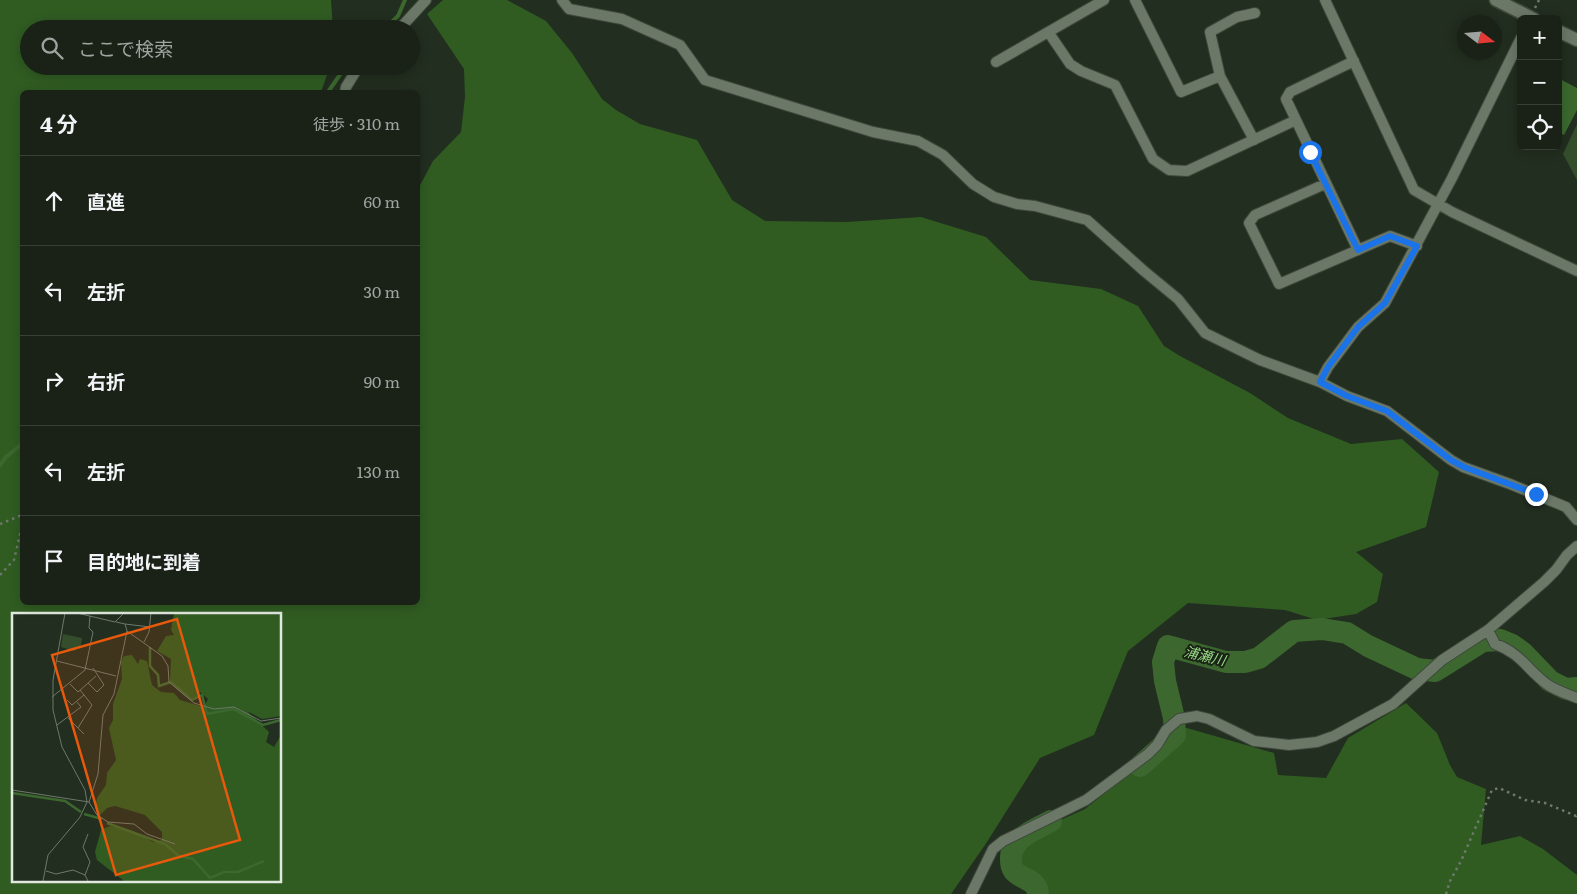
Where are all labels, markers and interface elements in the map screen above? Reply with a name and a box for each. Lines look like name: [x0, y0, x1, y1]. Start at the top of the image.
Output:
north arrow: [1457, 15, 1502, 60]
map controls: [1517, 15, 1562, 150]
button: +: [1517, 15, 1562, 60]
search box: [20, 20, 420, 75]
icon: search: [38, 34, 66, 62]
text: ここで検索: [78, 34, 173, 62]
button: −: [1517, 60, 1562, 105]
button: locate: [1517, 105, 1562, 150]
text: 4 分: [40, 107, 78, 138]
text: 徒歩 · 310 m: [313, 111, 400, 135]
route start: [1299, 141, 1322, 164]
icon: ahead: [40, 187, 68, 215]
text: 直進: [87, 187, 125, 215]
text: 60 m: [363, 189, 400, 213]
icon: left: [40, 277, 68, 305]
text: 左折: [87, 277, 125, 305]
text: 30 m: [363, 279, 400, 303]
icon: right: [40, 367, 68, 395]
text: 右折: [87, 367, 125, 395]
text: 90 m: [364, 369, 400, 393]
icon: left: [40, 457, 68, 485]
text: 左折: [87, 457, 125, 485]
text: 130 m: [357, 459, 400, 483]
route end: [1525, 483, 1548, 506]
icon: arrive: [40, 547, 68, 575]
text: 目的地に到着: [87, 547, 201, 575]
inset map: [12, 613, 281, 882]
water label: 浦瀬川: [1182, 641, 1230, 670]

